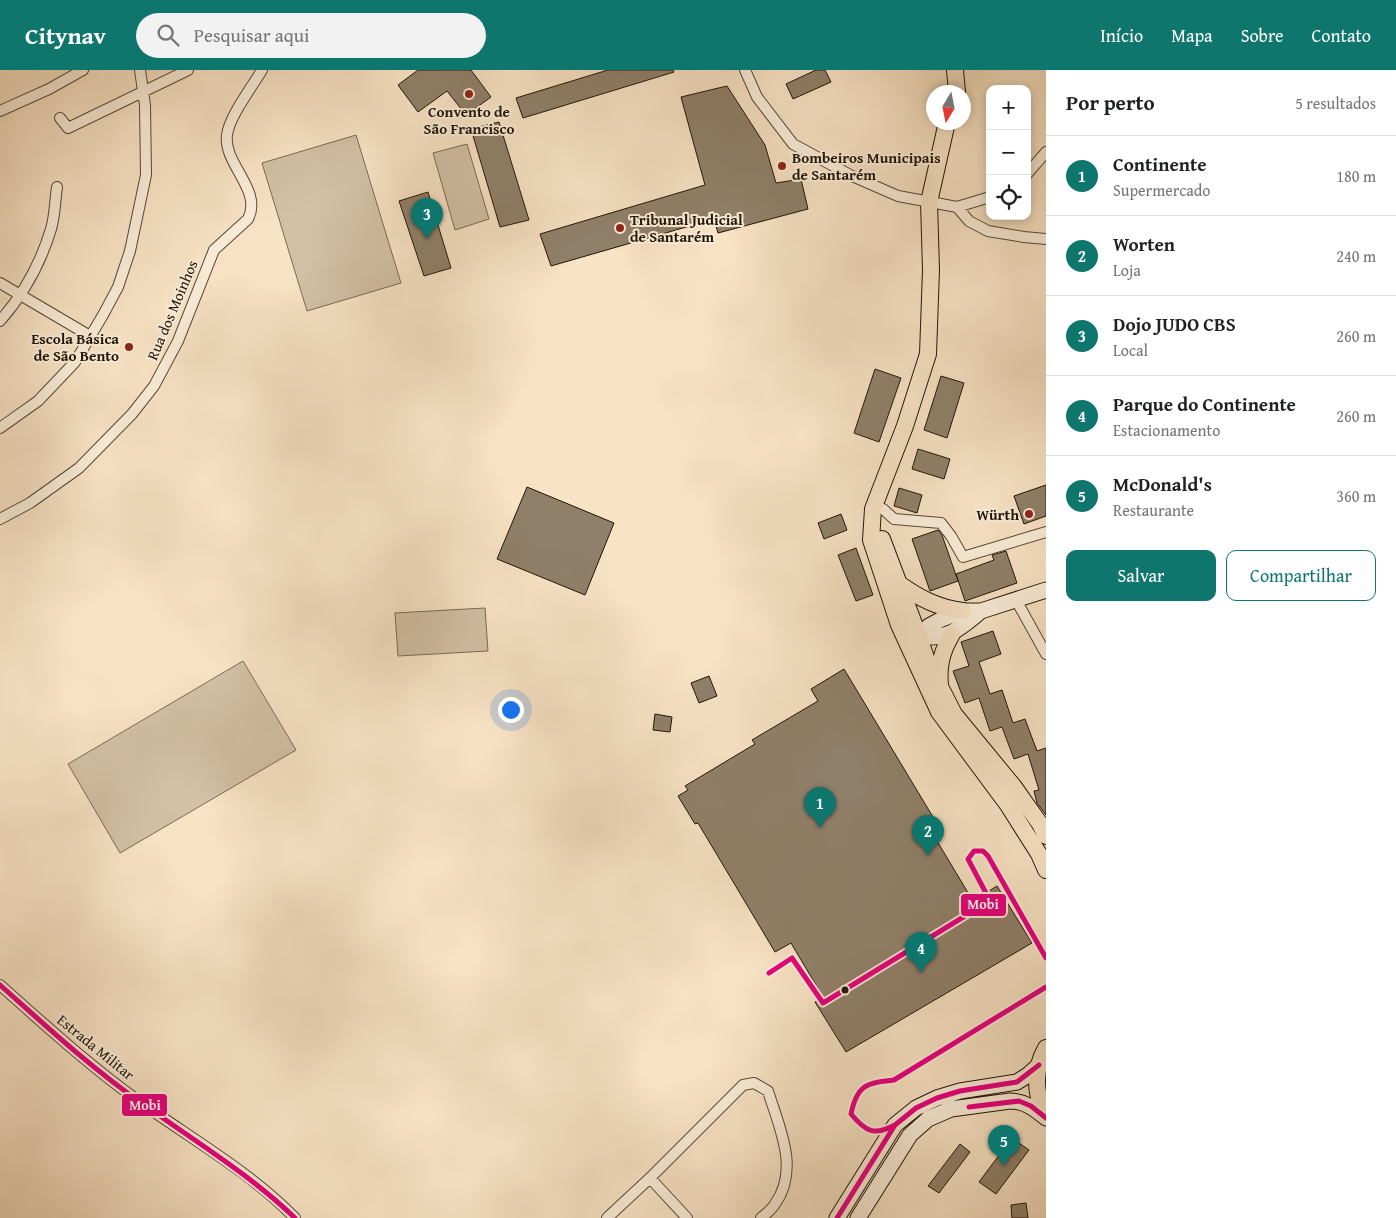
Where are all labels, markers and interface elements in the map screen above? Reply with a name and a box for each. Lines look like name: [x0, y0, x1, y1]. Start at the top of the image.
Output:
search box: [136, 13, 486, 58]
text: Citynav: [25, 18, 106, 53]
icon: search: [154, 21, 182, 49]
text: Pesquisar aqui: [194, 21, 309, 49]
text: Início: [1100, 22, 1143, 49]
text: Mapa: [1171, 22, 1213, 49]
text: Sobre: [1241, 22, 1284, 49]
text: Contato: [1312, 22, 1371, 49]
north arrow: [926, 85, 971, 130]
map controls: [986, 85, 1031, 220]
button: +: [986, 85, 1031, 130]
text: Por perto: [1066, 87, 1155, 118]
marker: Convento de São Francisco: [463, 88, 475, 100]
text: 5 resultados: [1295, 91, 1376, 115]
place label: Convento de São Francisco: [424, 101, 514, 139]
button: −: [986, 130, 1031, 175]
place label: Bombeiros Municipais de Santarém: [792, 147, 941, 185]
text: Continente: [1113, 150, 1206, 178]
marker: Bombeiros Municipais de Santarém: [776, 160, 788, 172]
text: 1: [1078, 164, 1086, 188]
text: 180 m: [1336, 164, 1376, 188]
button: locate: [986, 175, 1031, 220]
text: Supermercado: [1113, 178, 1211, 202]
pin: 3: [411, 198, 443, 239]
place label: Tribunal Judicial de Santarém: [630, 209, 743, 247]
marker: Tribunal Judicial de Santarém: [614, 222, 626, 234]
text: Worten: [1113, 230, 1175, 258]
text: 2: [1078, 244, 1086, 268]
text: 240 m: [1336, 244, 1376, 268]
street label: Rua dos Moinhos: [141, 257, 203, 363]
text: Loja: [1113, 258, 1141, 282]
text: Dojo JUDO CBS: [1113, 310, 1236, 338]
text: 3: [1078, 324, 1086, 348]
text: 260 m: [1336, 324, 1376, 348]
place label: Escola Básica de São Bento: [31, 328, 119, 366]
text: Local: [1113, 338, 1148, 362]
marker: Escola Básica de São Bento: [123, 341, 135, 353]
text: Parque do Continente: [1113, 390, 1296, 418]
text: 4: [1078, 404, 1086, 428]
text: 260 m: [1336, 404, 1376, 428]
text: Estacionamento: [1113, 418, 1220, 442]
text: McDonald's: [1113, 470, 1212, 498]
text: 5: [1078, 484, 1086, 508]
text: 360 m: [1336, 484, 1376, 508]
text: Restaurante: [1113, 498, 1194, 522]
place label: Würth: [976, 504, 1019, 525]
marker: Würth: [1023, 508, 1035, 520]
button: Salvar: [1066, 550, 1216, 601]
button: Compartilhar: [1226, 550, 1376, 601]
your location: [498, 697, 524, 723]
pin: 1: [804, 787, 836, 828]
pin: 2: [912, 815, 944, 856]
line badge: Mobi: [960, 893, 1007, 917]
text: Mobi: [967, 894, 999, 914]
pin: 4: [905, 932, 937, 973]
unlabelled marker: [840, 985, 850, 995]
street label: Estrada Militar: [53, 1009, 139, 1085]
line badge: Mobi: [121, 1093, 168, 1117]
text: Mobi: [129, 1095, 161, 1115]
pin: 5: [988, 1125, 1020, 1166]

